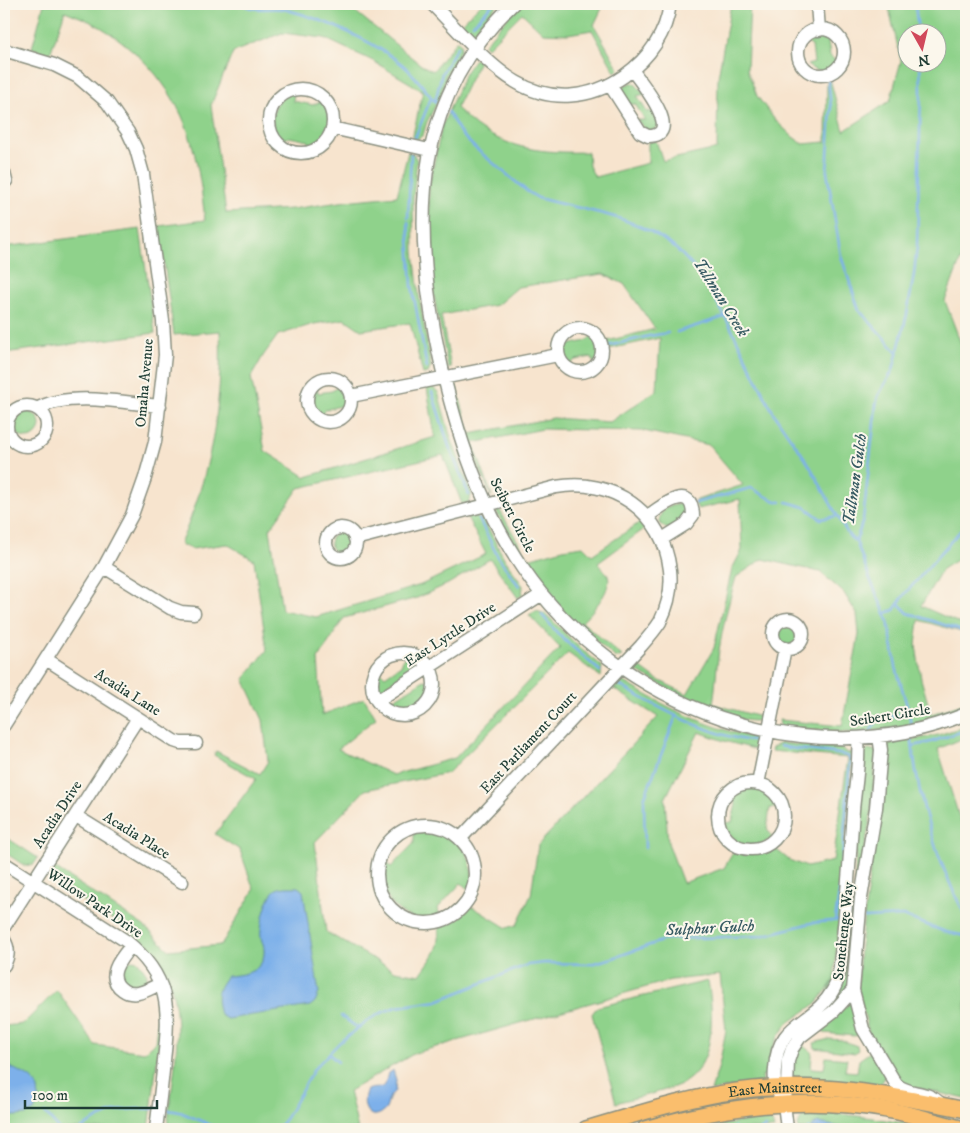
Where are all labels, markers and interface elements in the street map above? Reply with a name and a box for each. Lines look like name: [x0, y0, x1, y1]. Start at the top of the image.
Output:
north arrow: [898, 22, 948, 72]
text: N: [916, 50, 931, 70]
water label: Tallman Creek: [689, 254, 753, 341]
street label: Omaha Avenue: [131, 338, 158, 428]
water label: Tallman Gulch: [839, 432, 871, 526]
street label: Seibert Circle: [486, 475, 539, 556]
street label: East Lyttle Drive: [401, 598, 499, 671]
street label: Acadia Lane: [91, 665, 164, 720]
street label: East Parliament Court: [476, 687, 581, 798]
street label: Seibert Circle: [848, 700, 932, 731]
street label: Acadia Drive: [29, 777, 86, 852]
street label: Acadia Place: [100, 807, 174, 863]
street label: Willow Park Drive: [42, 864, 146, 942]
street label: Stonehenge Way: [829, 880, 858, 981]
water label: Sulphur Gulch: [664, 916, 755, 940]
scale bar: [25, 1078, 158, 1110]
street label: East Mainstreet: [727, 1078, 823, 1102]
text: 100 m: [32, 1086, 68, 1105]

